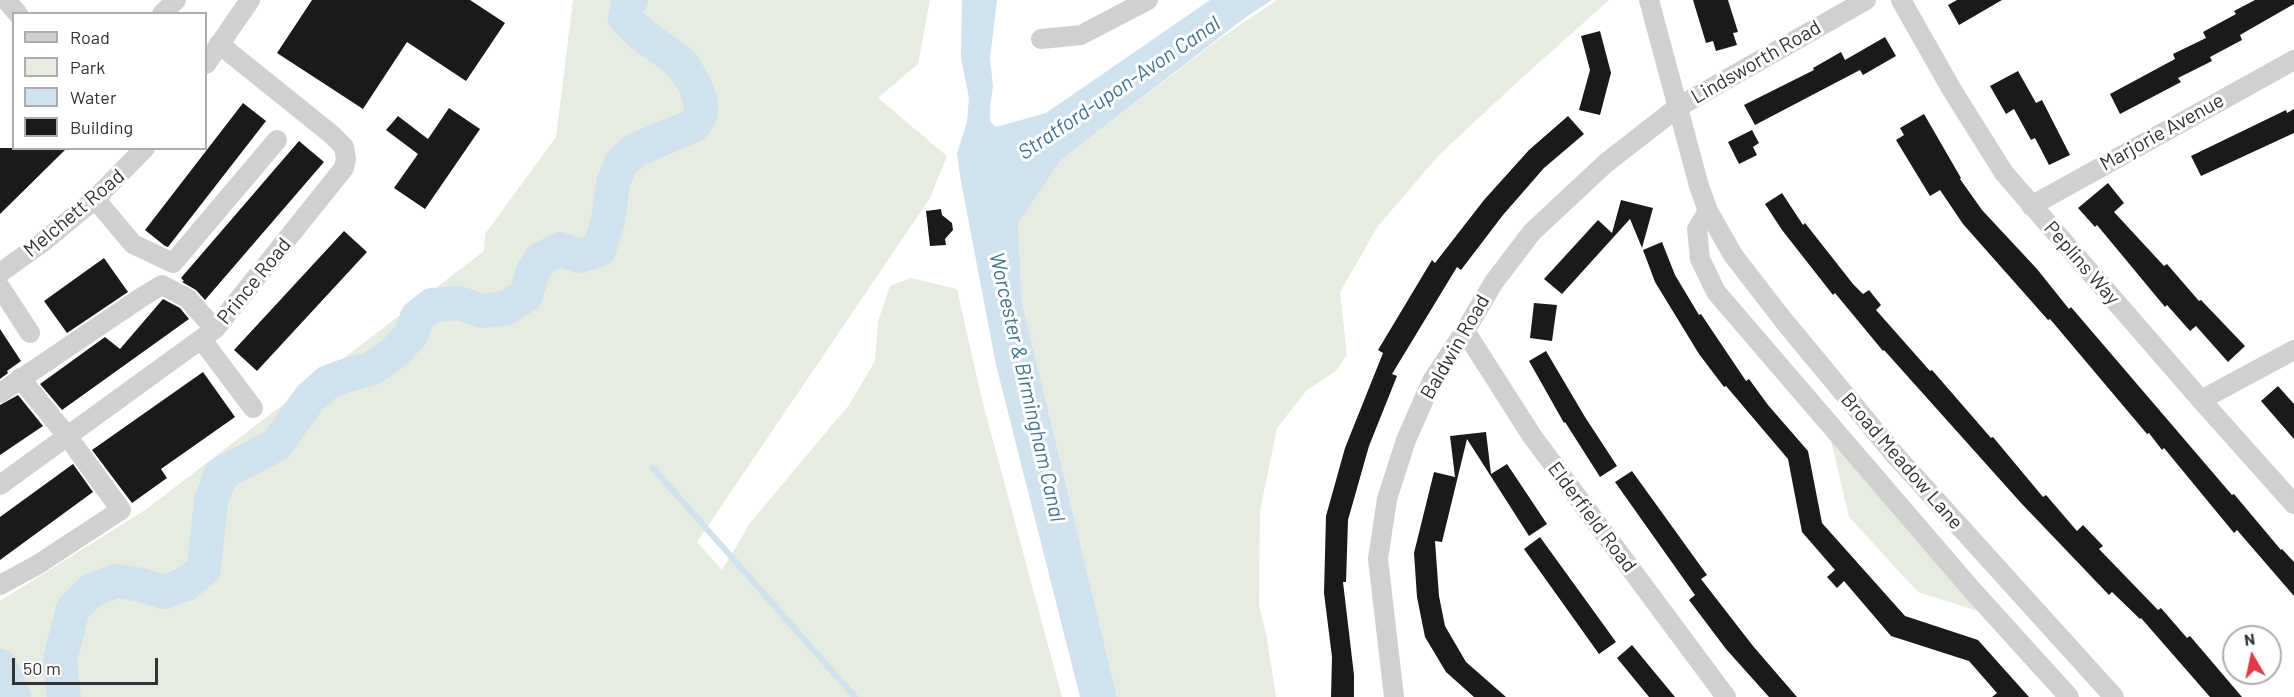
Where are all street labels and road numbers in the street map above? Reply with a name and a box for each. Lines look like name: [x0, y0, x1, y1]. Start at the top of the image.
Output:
street label: Lindsworth Road: [1687, 15, 1825, 109]
street label: Marjorie Avenue: [2096, 88, 2228, 176]
street label: Melchett Road: [19, 164, 129, 262]
street label: Peplins Way: [2039, 216, 2125, 310]
street label: Prince Road: [212, 233, 296, 329]
street label: Baldwin Road: [1415, 290, 1495, 404]
street label: Broad Meadow Lane: [1836, 388, 1968, 534]
street label: Elderfield Road: [1543, 457, 1641, 577]

